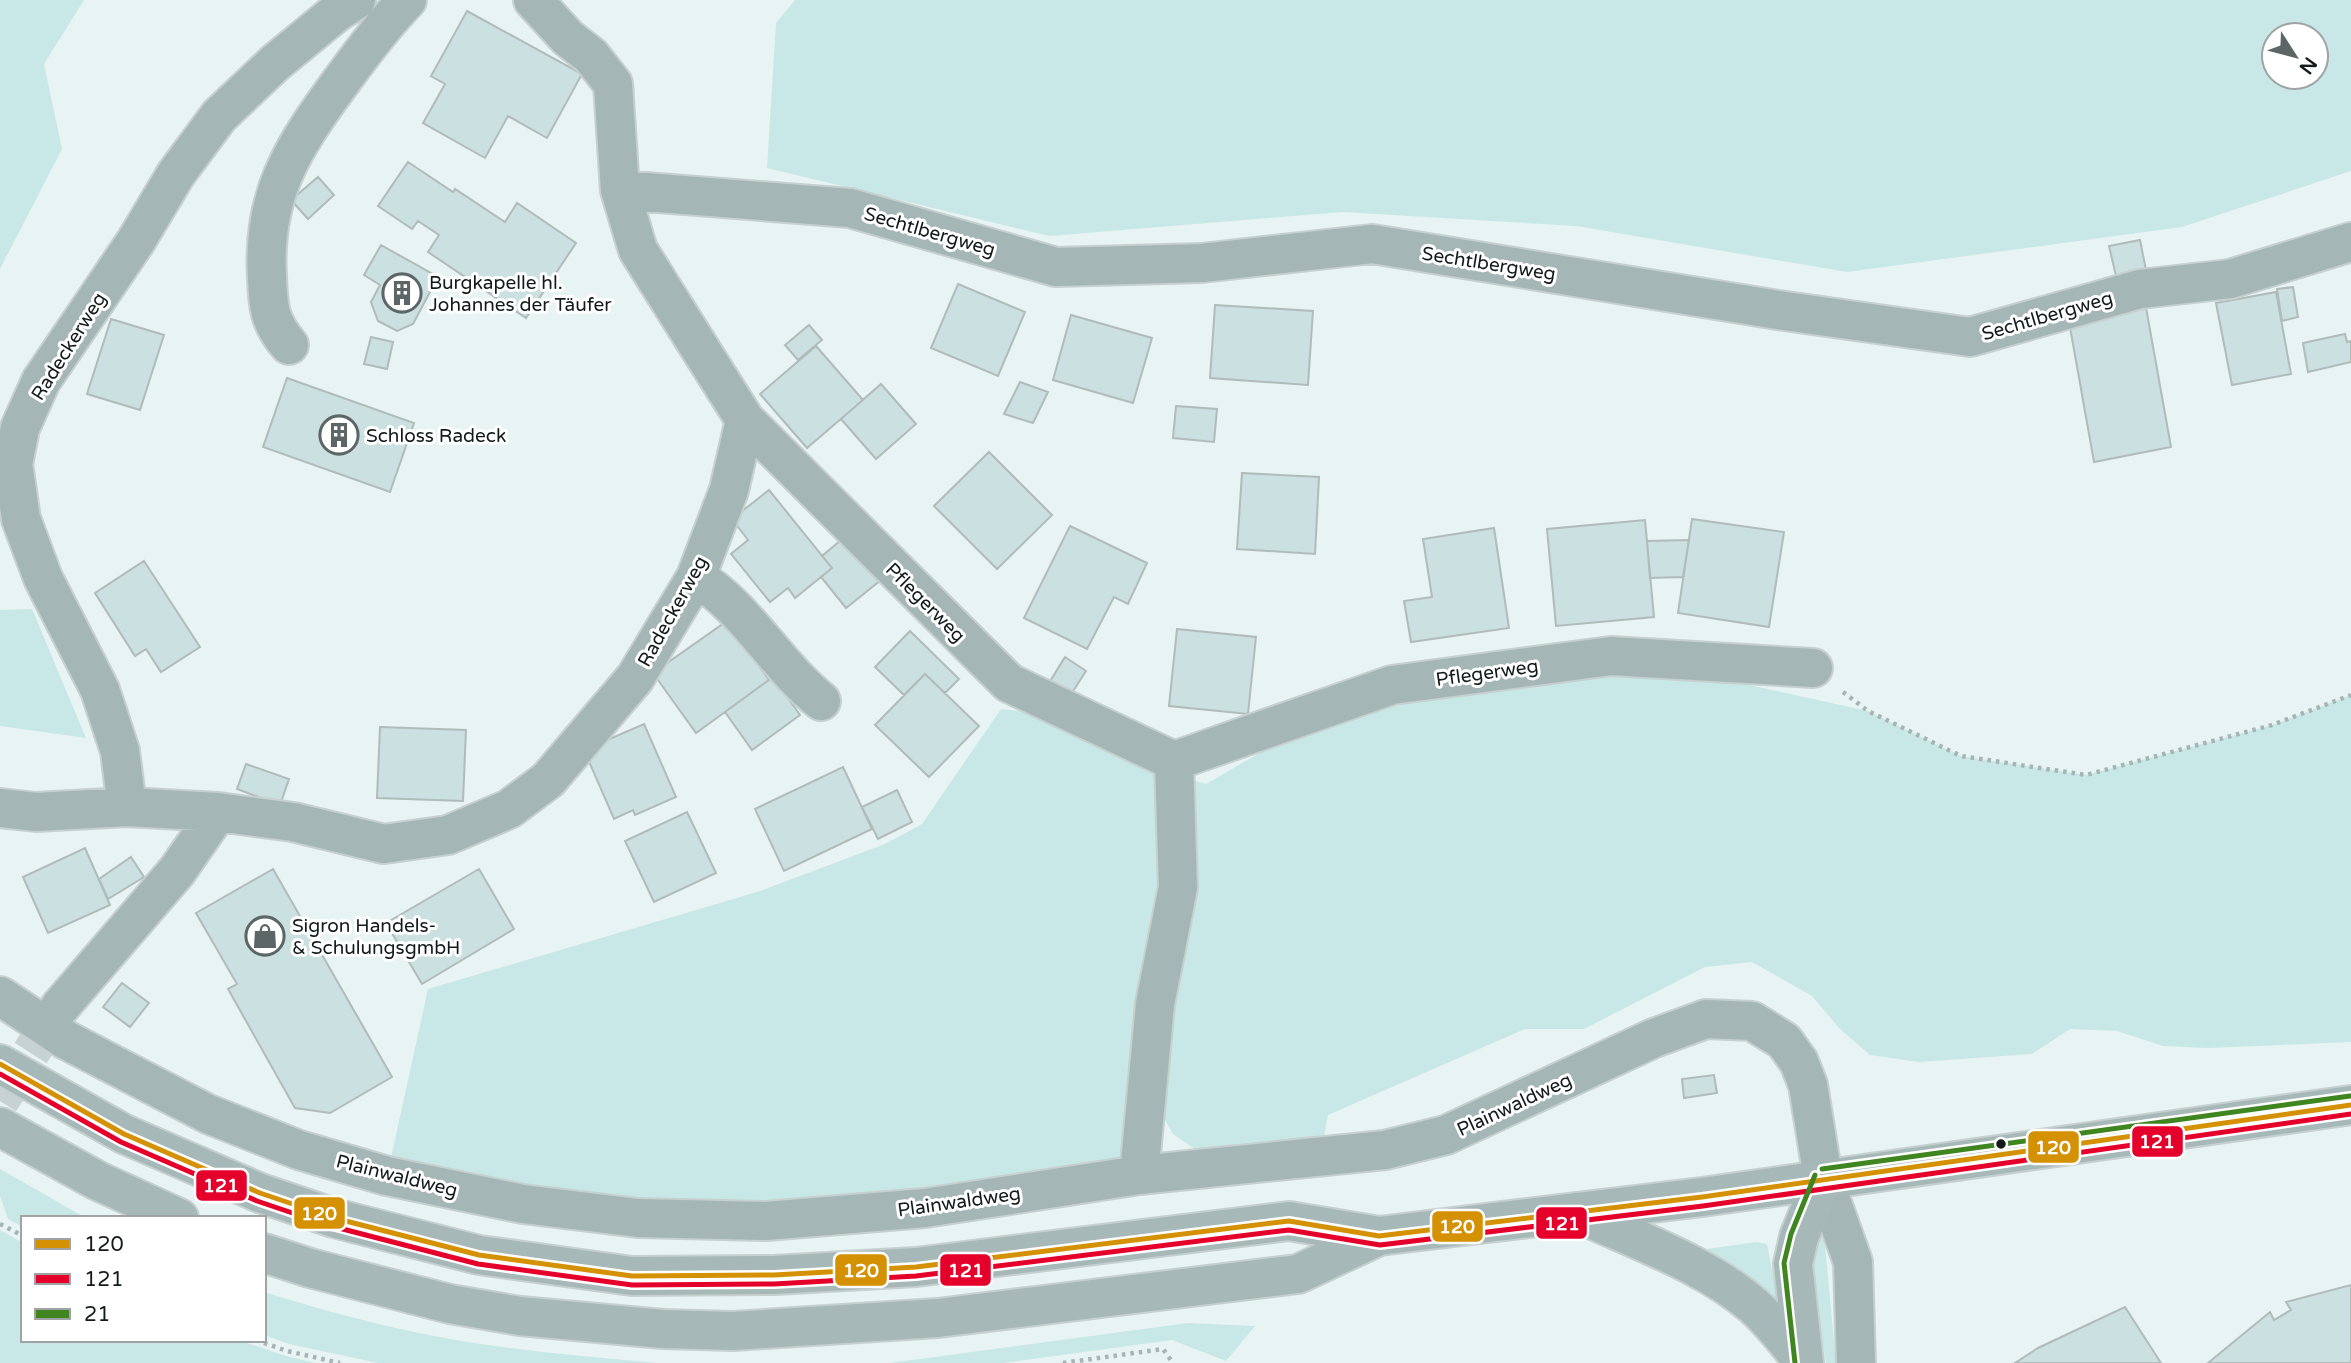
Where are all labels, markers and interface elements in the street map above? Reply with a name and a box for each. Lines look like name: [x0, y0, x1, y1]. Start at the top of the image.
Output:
north arrow: [2260, 21, 2330, 91]
text: N: [2295, 53, 2321, 78]
street label: Sechtlbergweg: [862, 203, 998, 261]
street label: Sechtlbergweg: [1420, 243, 1557, 285]
building icon: Burgkapelle hl. Johannes der Täufer: [381, 272, 423, 314]
place label: Burgkapelle hl. Johannes der Täufer: [429, 272, 612, 316]
street label: Sechtlbergweg: [1979, 287, 2115, 345]
street label: Radeckerweg: [27, 289, 111, 404]
building icon: Schloss Radeck: [318, 414, 360, 456]
place label: Schloss Radeck: [366, 425, 506, 447]
street label: Radeckerweg: [633, 552, 712, 671]
street label: Pflegerweg: [881, 558, 970, 647]
street label: Pflegerweg: [1434, 655, 1540, 691]
shop icon: Sigron Handels- & SchulungsgmbH: [244, 915, 286, 957]
place label: Sigron Handels- & SchulungsgmbH: [292, 915, 460, 959]
street label: Plainwaldweg: [1453, 1069, 1575, 1141]
line badge: 121: [2131, 1125, 2184, 1158]
line badge: 120: [2027, 1130, 2080, 1164]
text: 121: [2139, 1131, 2175, 1153]
unlabelled marker: [1994, 1137, 2008, 1151]
text: 120: [2035, 1137, 2071, 1159]
street label: Plainwaldweg: [334, 1150, 460, 1202]
line badge: 121: [195, 1169, 248, 1202]
text: 121: [203, 1175, 239, 1197]
street label: Plainwaldweg: [896, 1182, 1022, 1222]
line badge: 120: [293, 1196, 346, 1230]
text: 120: [301, 1203, 337, 1225]
line badge: 121: [1535, 1206, 1588, 1240]
line badge: 120: [1431, 1210, 1484, 1243]
text: 121: [1544, 1213, 1580, 1235]
legend: [21, 1216, 266, 1342]
text: 120: [1439, 1216, 1475, 1238]
text: 120: [84, 1232, 124, 1257]
line badge: 120: [834, 1253, 888, 1287]
line badge: 121: [939, 1253, 992, 1287]
text: 120: [843, 1260, 879, 1282]
text: 121: [948, 1260, 984, 1282]
text: 121: [84, 1267, 124, 1292]
text: 21: [84, 1302, 110, 1327]

